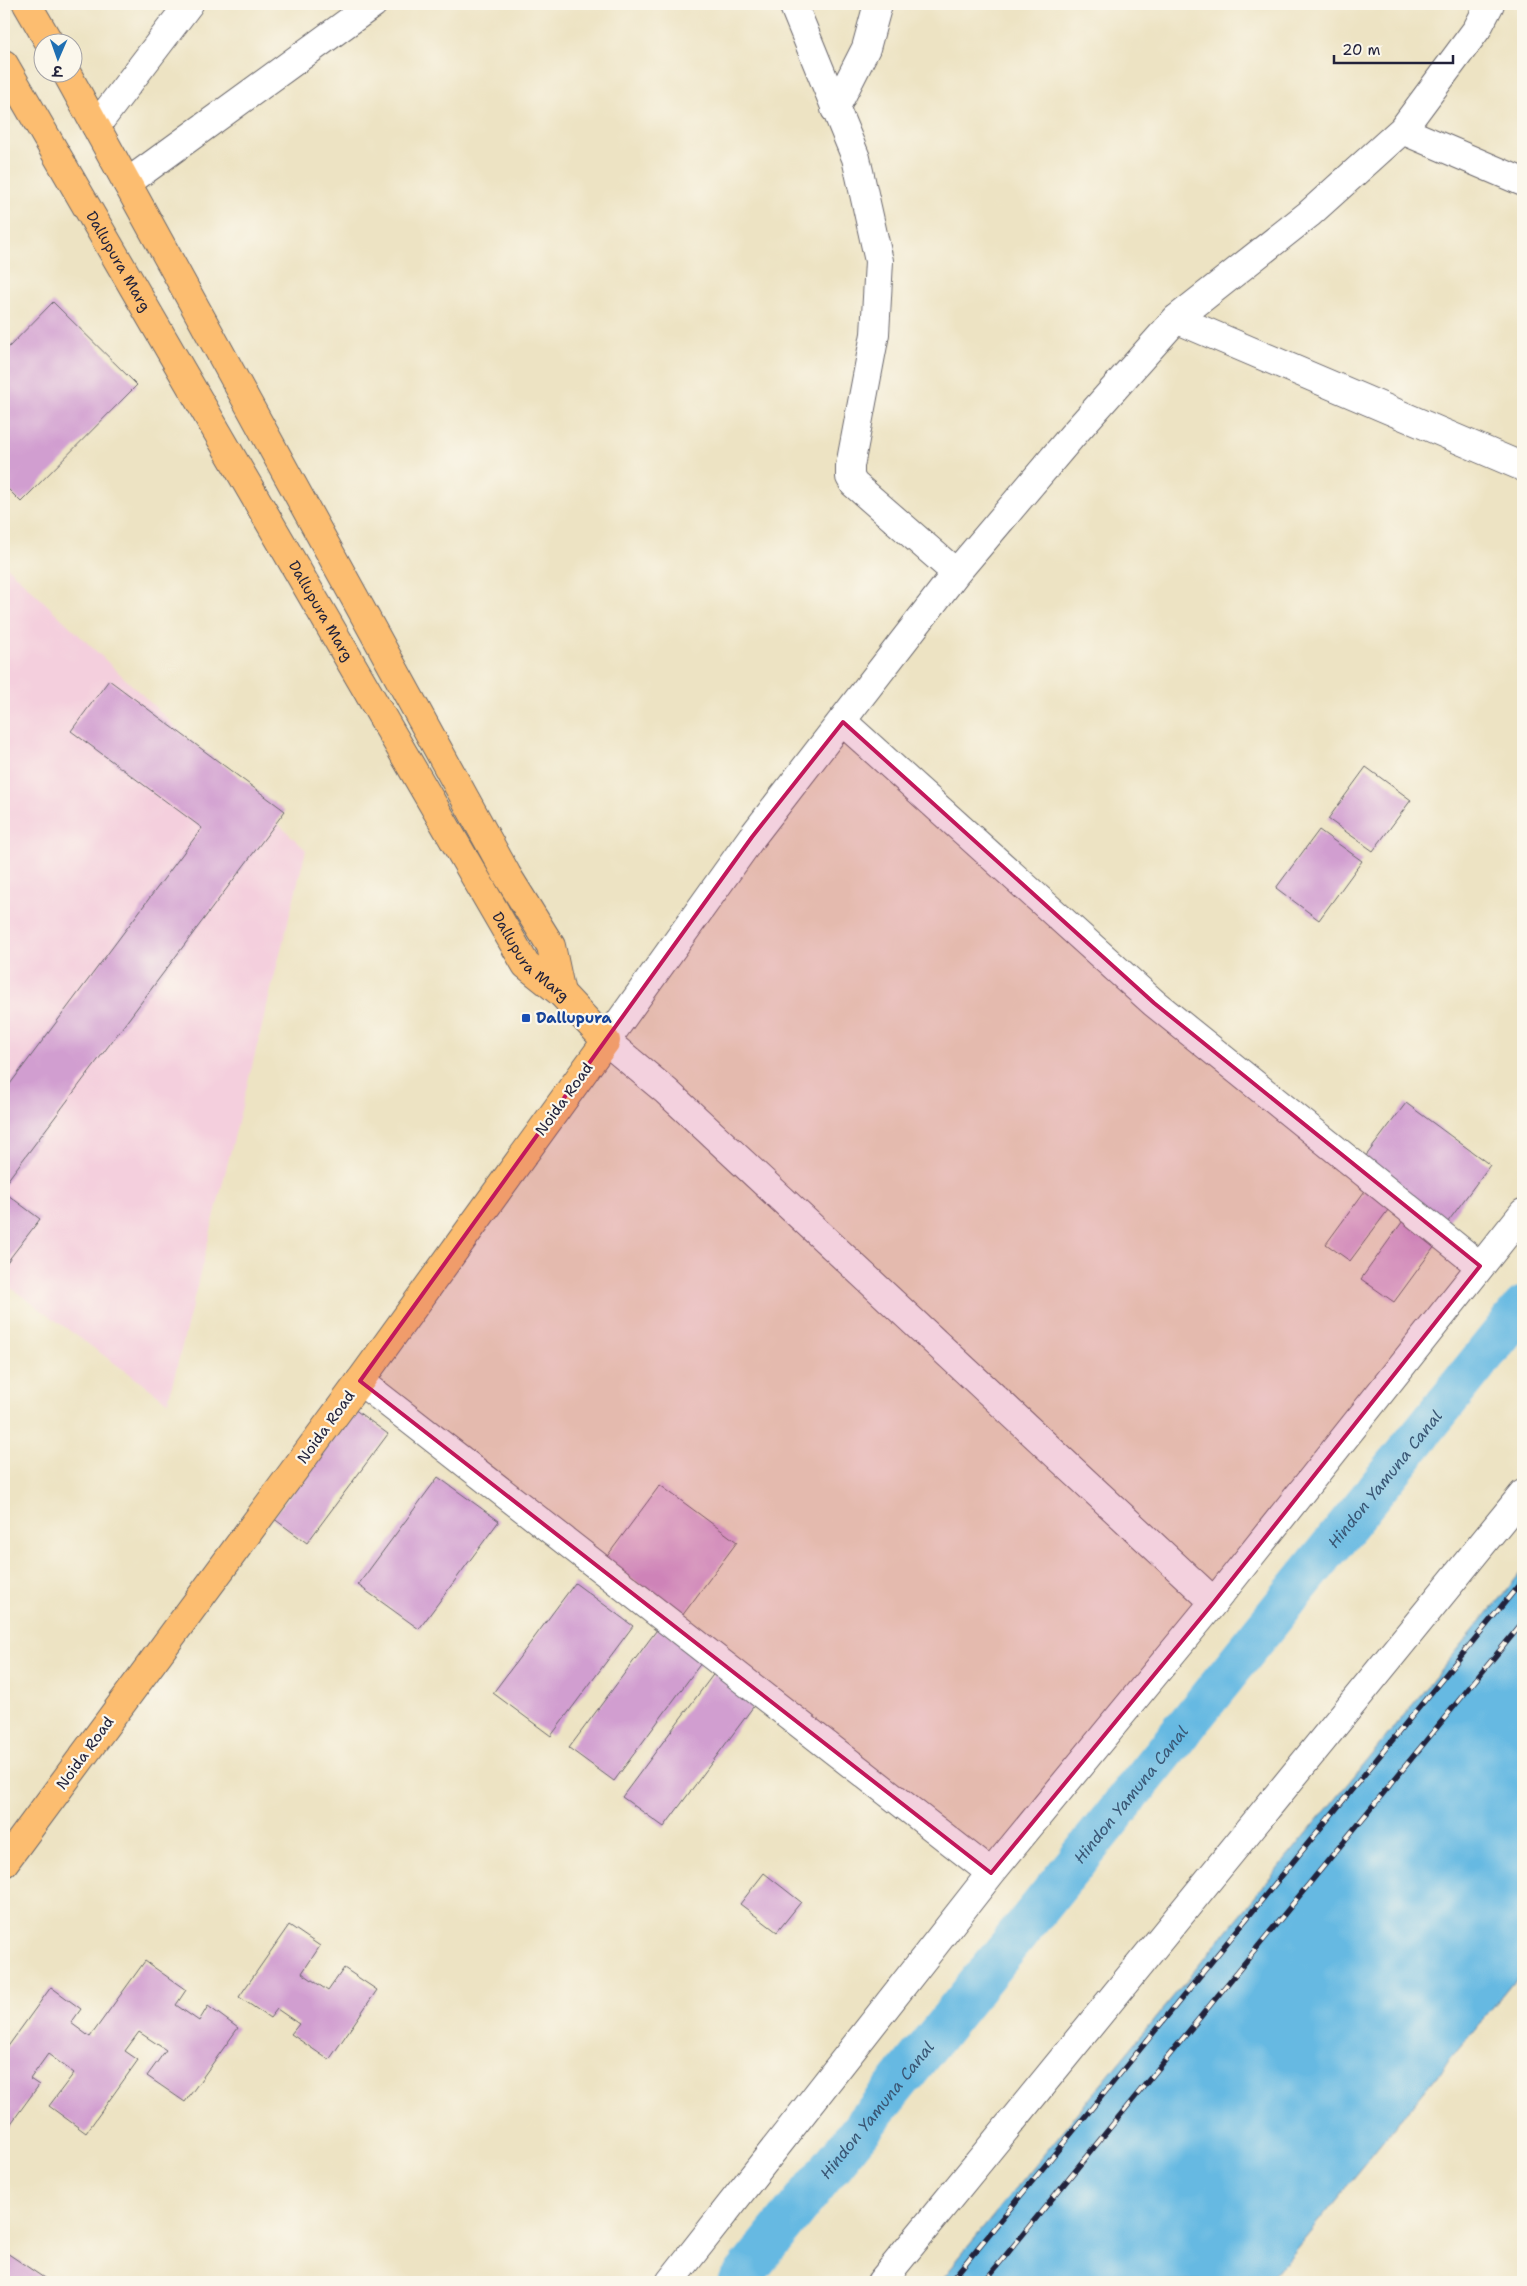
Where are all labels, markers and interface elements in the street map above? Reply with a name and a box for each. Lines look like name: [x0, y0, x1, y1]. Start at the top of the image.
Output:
north arrow: [32, 32, 82, 82]
scale bar: [1334, 32, 1453, 64]
text: 20 m: [1342, 40, 1381, 60]
text: उ: [51, 62, 65, 80]
street label: Dallupura Marg: [81, 207, 155, 315]
street label: Dallupura Marg: [284, 557, 358, 665]
street label: Dallupura Marg: [487, 908, 574, 1006]
place label: Dallupura: [536, 1008, 612, 1028]
marker: Dallupura: [520, 1012, 532, 1024]
street label: Noida Road: [531, 1058, 598, 1140]
street label: Noida Road: [293, 1386, 360, 1468]
water label: Hindon Yamuna Canal: [1323, 1406, 1446, 1552]
street label: Noida Road: [52, 1712, 119, 1794]
water label: Hindon Yamuna Canal: [1069, 1721, 1192, 1868]
water label: Hindon Yamuna Canal: [815, 2037, 938, 2183]

